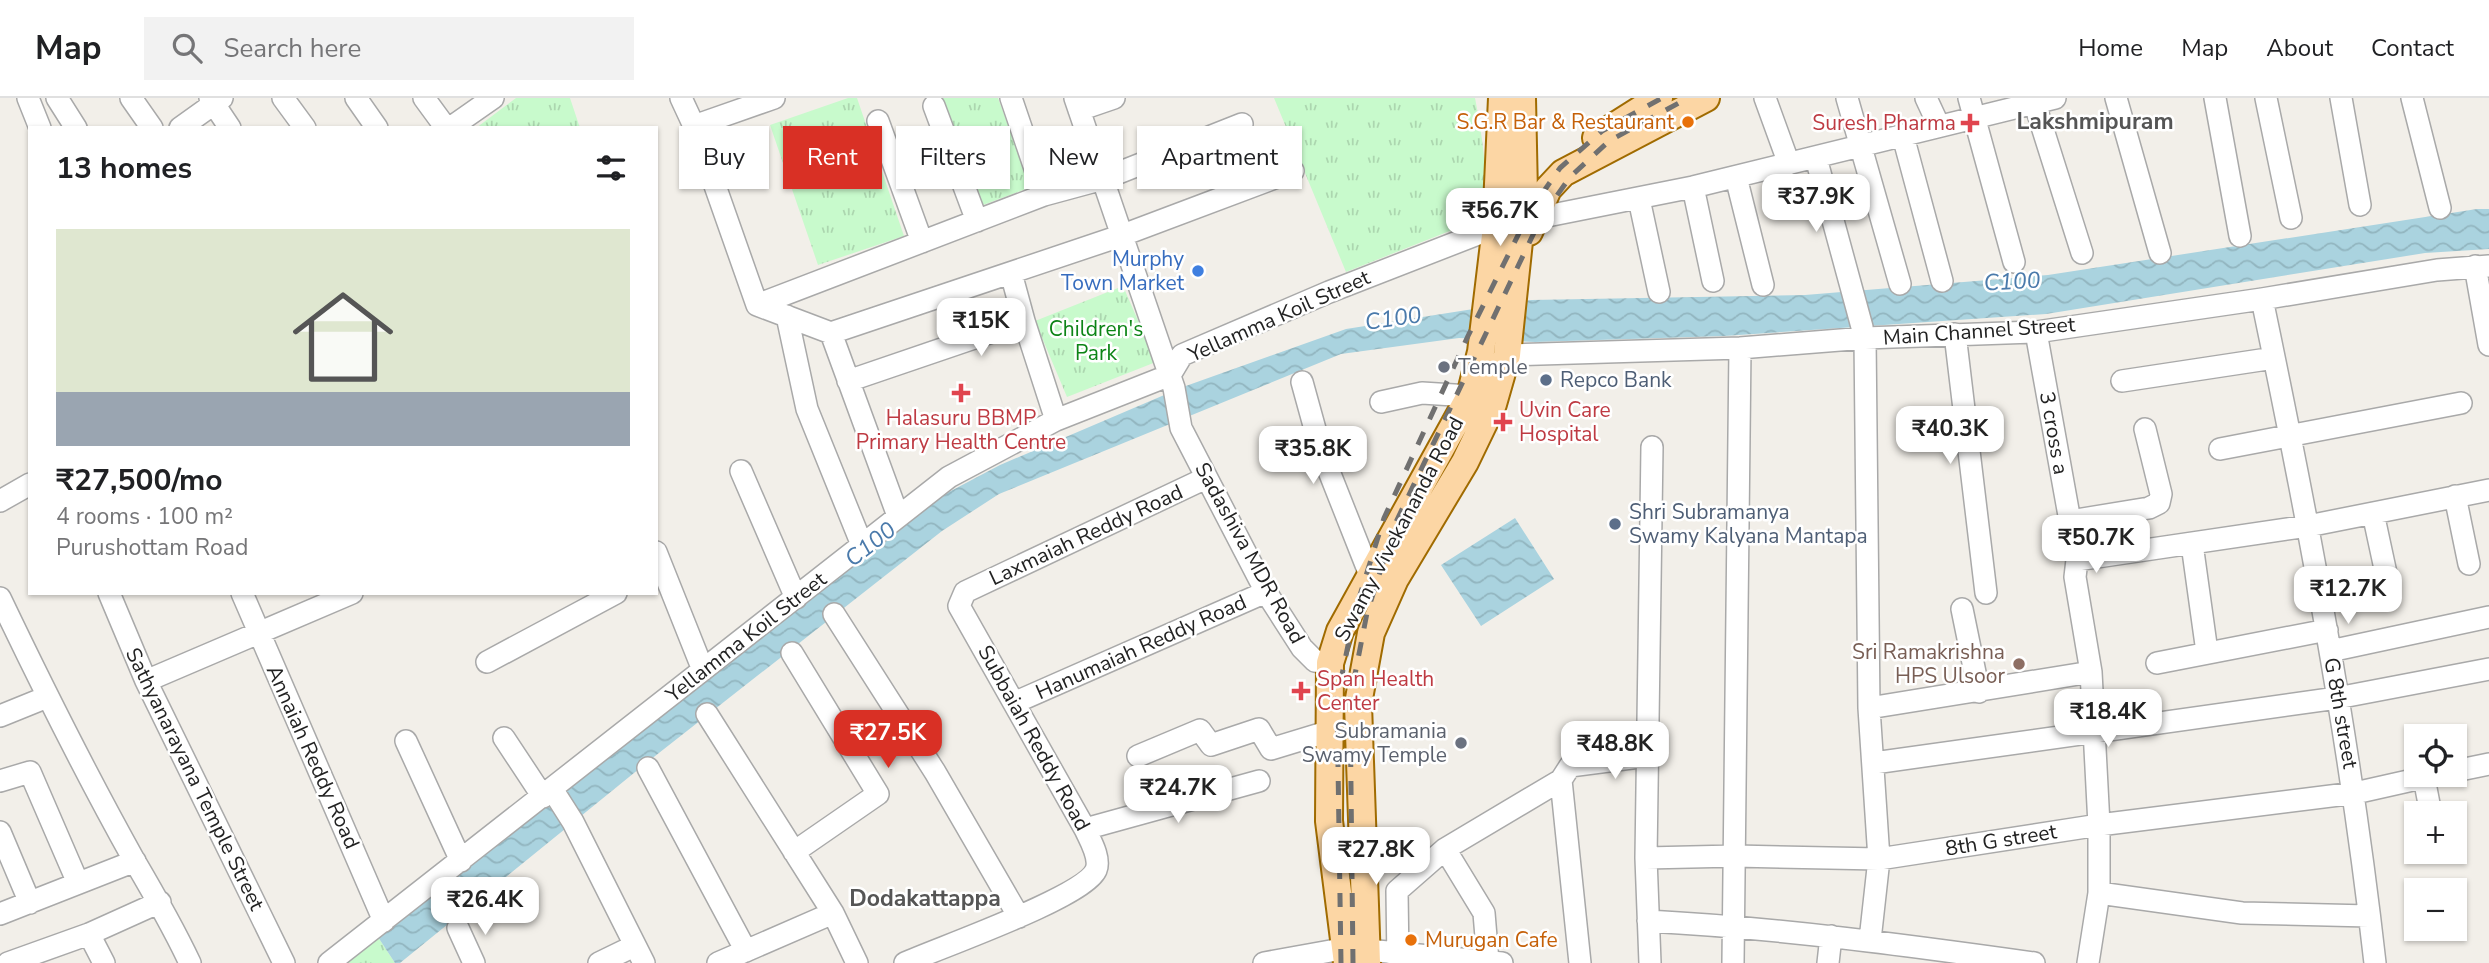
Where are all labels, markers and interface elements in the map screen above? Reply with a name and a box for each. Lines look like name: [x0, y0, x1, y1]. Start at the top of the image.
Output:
search box: [144, 17, 634, 80]
text: Map: [35, 26, 102, 71]
icon: search: [168, 29, 206, 67]
text: Search here: [224, 31, 361, 66]
text: Home: [2078, 32, 2143, 64]
text: Map: [2181, 32, 2228, 64]
text: About: [2266, 32, 2333, 64]
text: Contact: [2371, 32, 2454, 64]
district label: Lakshmipuram: [2016, 106, 2174, 137]
place label: S.G.R Bar & Restaurant: [1457, 108, 1675, 136]
place label: Suresh Pharma: [1812, 109, 1956, 137]
marker: S.G.R Bar & Restaurant: [1680, 114, 1696, 130]
marker: Suresh Pharma: [1962, 115, 1978, 131]
chip: Buy: [679, 126, 769, 189]
chip: Rent: [783, 126, 882, 189]
chip: Filters: [896, 126, 1010, 189]
chip: New: [1024, 126, 1123, 189]
chip: Apartment: [1137, 126, 1302, 189]
text: 13 homes: [56, 148, 192, 189]
icon: filters: [592, 149, 630, 187]
pin: ₹37.9K: [1759, 174, 1873, 234]
text: ₹37.9K: [1778, 181, 1854, 212]
pin: ₹56.7K: [1443, 188, 1557, 248]
text: ₹56.7K: [1462, 195, 1538, 226]
place label: Murphy Town Market: [1061, 245, 1185, 297]
street label: Yellamma Koil Street: [1183, 263, 1375, 369]
marker: Murphy Town Market: [1190, 263, 1206, 279]
water label: C100: [1983, 265, 2041, 298]
icon: home: [280, 274, 406, 400]
pin: ₹15K: [940, 299, 1022, 358]
water label: C100: [1363, 299, 1424, 338]
text: ₹15K: [953, 305, 1009, 336]
street label: Main Channel Street: [1882, 310, 2077, 352]
park label: Children's Park: [1049, 315, 1143, 367]
place label: Temple: [1458, 353, 1528, 381]
marker: Temple: [1436, 359, 1452, 375]
place label: Repco Bank: [1560, 366, 1672, 394]
marker: Repco Bank: [1538, 372, 1554, 388]
marker: Halasuru BBMP Primary Health Centre: [951, 383, 971, 403]
street label: 3 cross a: [2033, 389, 2075, 477]
place label: Uvin Care Hospital: [1519, 396, 1611, 448]
place label: Halasuru BBMP Primary Health Centre: [856, 404, 1066, 456]
pin: ₹40.3K: [1893, 406, 2007, 466]
street label: Swamy Vivekananda Road: [1328, 412, 1470, 646]
marker: Uvin Care Hospital: [1493, 412, 1513, 432]
text: ₹40.3K: [1912, 413, 1988, 444]
pin: ₹35.8K: [1256, 426, 1370, 486]
text: ₹35.8K: [1275, 433, 1351, 464]
street label: Sadashiva MDR Road: [1188, 457, 1312, 649]
text: ₹27,500/mo: [56, 460, 223, 501]
street label: Laxmaiah Reddy Road: [985, 478, 1187, 592]
place label: Shri Subramanya Swamy Kalyana Mantapa: [1629, 498, 1868, 550]
text: 4 rooms · 100 m²: [56, 501, 233, 532]
water label: C100: [838, 515, 902, 574]
marker: Shri Subramanya Swamy Kalyana Mantapa: [1607, 516, 1623, 532]
pin: ₹50.7K: [2039, 516, 2153, 575]
text: ₹50.7K: [2058, 522, 2134, 553]
text: Purushottam Road: [56, 532, 248, 563]
street label: Yellamma Koil Street: [659, 565, 833, 709]
pin: ₹12.7K: [2291, 566, 2405, 626]
text: ₹12.7K: [2310, 573, 2386, 604]
street label: Hanumaiah Reddy Road: [1031, 588, 1251, 706]
place label: Sri Ramakrishna HPS Ulsoor: [1852, 638, 2005, 690]
street label: Subbaiah Reddy Road: [971, 640, 1097, 836]
street label: Sathyanarayana Temple Street: [119, 643, 271, 916]
street label: G 8th street: [2317, 655, 2365, 771]
marker: Sri Ramakrishna HPS Ulsoor: [2011, 656, 2027, 672]
street label: Annaiah Reddy Road: [260, 661, 366, 853]
place label: Span Health Center: [1317, 665, 1434, 717]
marker: Span Health Center: [1291, 681, 1311, 701]
pin: ₹18.4K: [2051, 690, 2165, 749]
text: ₹18.4K: [2070, 696, 2146, 727]
pin: ₹27.5K: [831, 710, 945, 770]
text: ₹27.5K: [850, 717, 926, 748]
place label: Subramania Swamy Temple: [1302, 717, 1447, 769]
pin: ₹48.8K: [1558, 722, 1672, 781]
map controls: [2404, 724, 2467, 941]
button: locate: [2404, 724, 2467, 787]
text: ₹48.8K: [1577, 728, 1653, 759]
marker: Subramania Swamy Temple: [1453, 735, 1469, 751]
pin: ₹24.7K: [1121, 766, 1235, 825]
text: ₹24.7K: [1140, 772, 1216, 803]
button: +: [2404, 801, 2467, 864]
street label: 8th G street: [1943, 817, 2059, 863]
pin: ₹27.8K: [1319, 828, 1433, 887]
text: ₹27.8K: [1338, 834, 1414, 865]
pin: ₹26.4K: [428, 878, 542, 937]
button: −: [2404, 878, 2467, 941]
district label: Dodakattappa: [849, 883, 1001, 914]
text: ₹26.4K: [447, 884, 523, 915]
place label: Murugan Cafe: [1425, 926, 1558, 954]
marker: Murugan Cafe: [1403, 932, 1419, 948]

